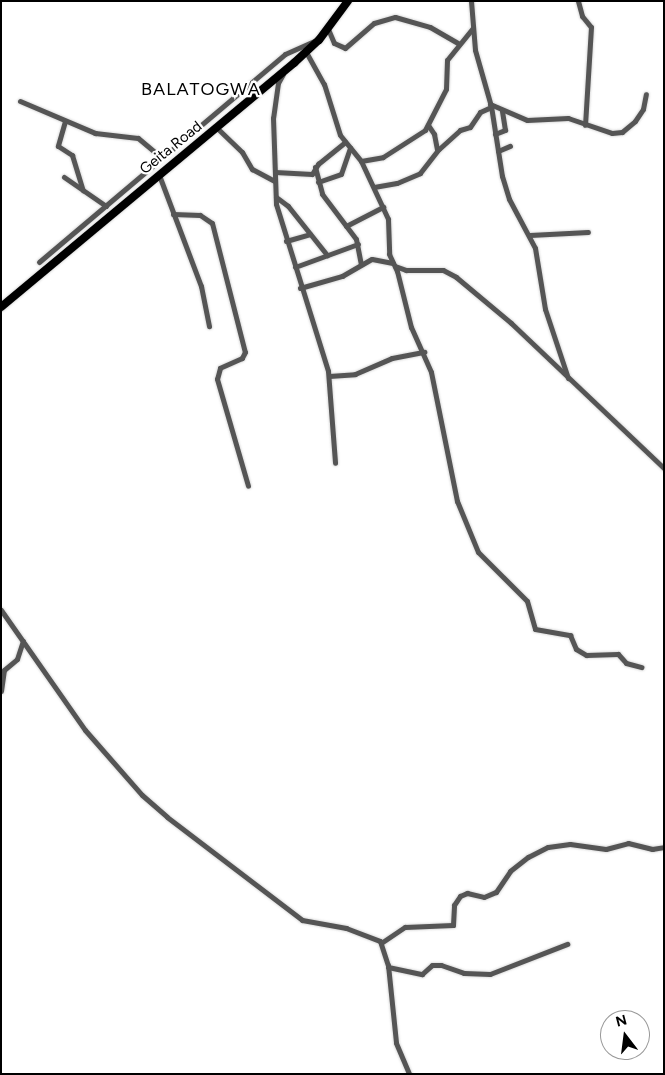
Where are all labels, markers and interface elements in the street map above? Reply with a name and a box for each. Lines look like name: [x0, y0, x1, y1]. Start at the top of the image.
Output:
district label: BALATOGWA: [140, 78, 262, 100]
street label: Geita Road: [136, 118, 206, 178]
north arrow: [600, 1010, 650, 1060]
text: N: [614, 1011, 629, 1031]

